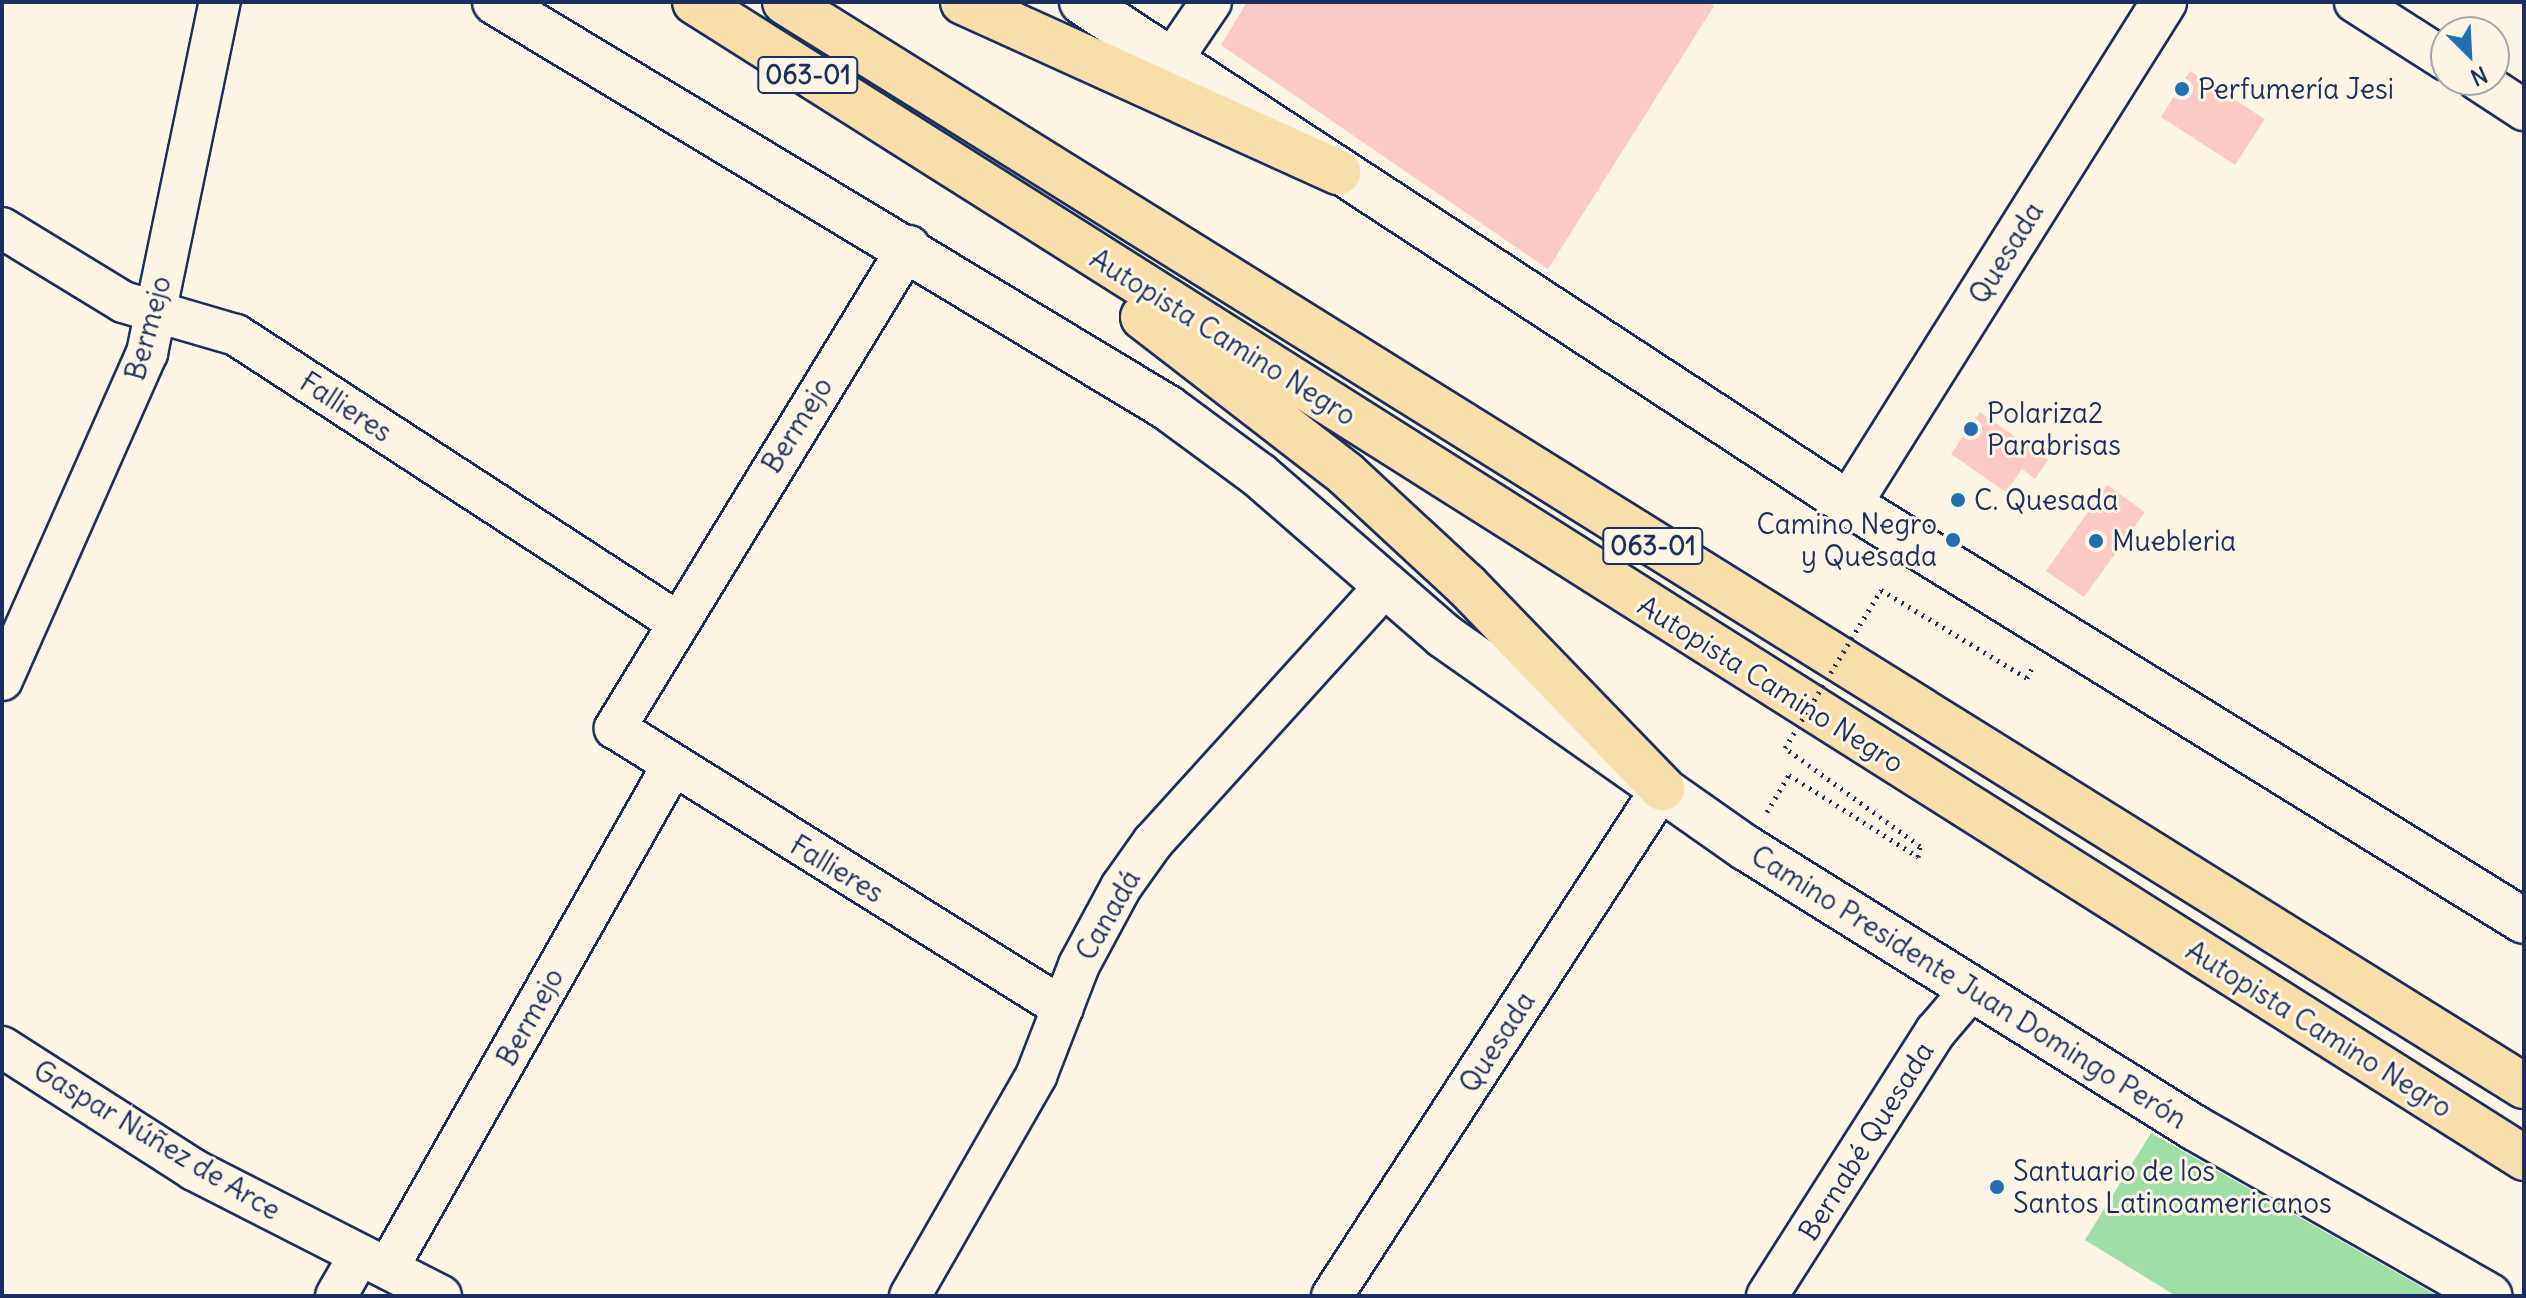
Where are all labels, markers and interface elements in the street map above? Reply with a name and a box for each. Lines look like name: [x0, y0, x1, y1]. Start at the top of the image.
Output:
north arrow: [2430, 16, 2510, 96]
road number: 063-01: [756, 53, 860, 97]
text: N: [2466, 60, 2492, 92]
place label: Perfumería Jesi: [2198, 72, 2394, 106]
marker: Perfumería Jesi: [2173, 80, 2191, 98]
street label: Quesada: [1962, 196, 2050, 310]
street label: Autopista Camino Negro: [1084, 241, 1362, 433]
street label: Bermejo: [118, 272, 178, 384]
street label: Fallieres: [294, 365, 398, 449]
street label: Bermejo: [755, 371, 839, 479]
place label: Polariza2 Parabrisas: [1987, 396, 2121, 462]
marker: Polariza2 Parabrisas: [1962, 420, 1980, 438]
place label: C. Quesada: [1974, 483, 2118, 517]
marker: C. Quesada: [1949, 491, 1967, 509]
place label: Camino Negro y Quesada: [1757, 507, 1937, 573]
road number: 063-01: [1601, 524, 1705, 568]
place label: Muebleria: [2112, 524, 2236, 558]
marker: Camino Negro y Quesada: [1944, 531, 1962, 549]
marker: Muebleria: [2087, 532, 2105, 550]
street label: Autopista Camino Negro: [1632, 588, 1910, 780]
street label: Fallieres: [784, 828, 890, 910]
street label: Camino Presidente Juan Domingo Perón: [1745, 838, 2193, 1136]
street label: Canadá: [1069, 864, 1147, 966]
street label: Autopista Camino Negro: [2180, 933, 2458, 1125]
street label: Bermejo: [489, 962, 571, 1072]
street label: Quesada: [1452, 985, 1542, 1099]
street label: Bernabé Quesada: [1791, 1036, 1941, 1246]
street label: Gaspar Núñez de Arce: [28, 1053, 286, 1227]
place label: Santuario de los Santos Latinoamericanos: [2013, 1154, 2332, 1220]
marker: Santuario de los Santos Latinoamericanos: [1988, 1178, 2006, 1196]

